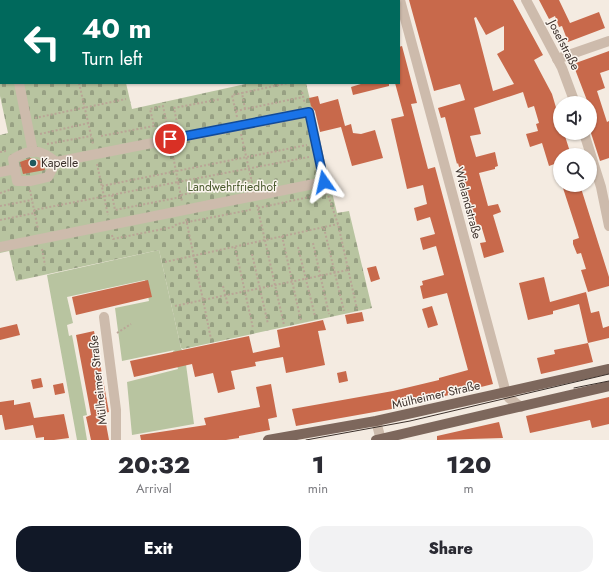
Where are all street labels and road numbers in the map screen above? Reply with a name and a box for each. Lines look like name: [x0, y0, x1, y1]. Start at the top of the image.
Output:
street label: Josefstraße: [543, 15, 584, 73]
street label: Wielandstraße: [450, 165, 486, 241]
street label: Mülheimer Straße: [84, 334, 112, 426]
street label: Mülheimer Straße: [390, 376, 482, 414]

